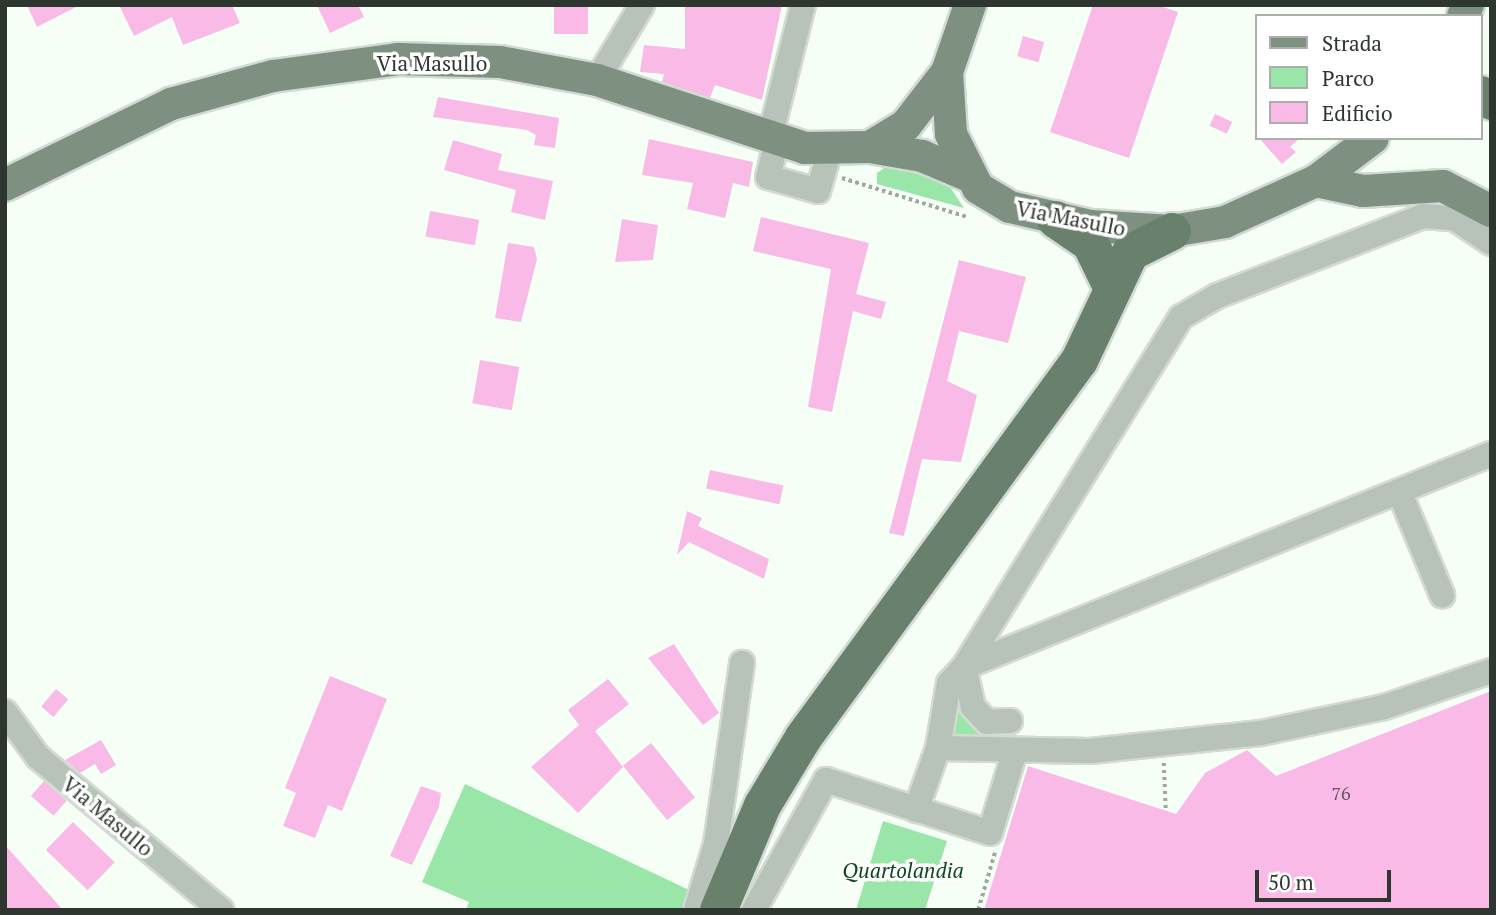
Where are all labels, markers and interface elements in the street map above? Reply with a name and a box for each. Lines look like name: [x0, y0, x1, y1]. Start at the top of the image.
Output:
legend: [1254, 14, 1482, 140]
text: Strada: [1322, 29, 1382, 57]
street label: Via Masullo: [377, 50, 487, 76]
text: Parco: [1322, 64, 1374, 92]
text: Edificio: [1322, 99, 1393, 127]
street label: Via Masullo: [1014, 195, 1128, 241]
street label: Via Masullo: [58, 771, 158, 861]
house number: 76: [1331, 782, 1351, 804]
scale bar: [1258, 856, 1394, 900]
park label: Quartolandia: [842, 857, 964, 883]
text: 50 m: [1268, 868, 1314, 896]

